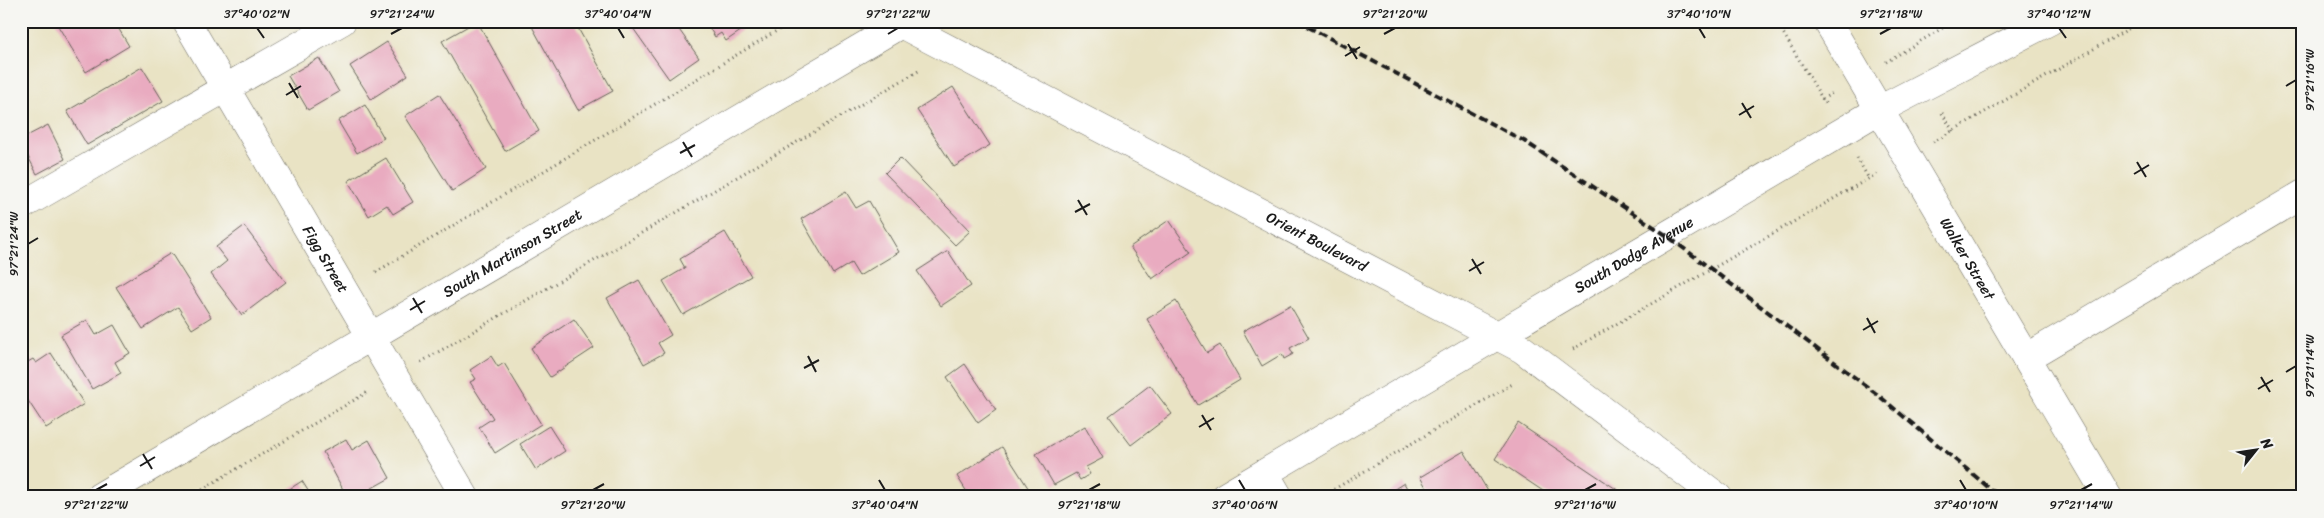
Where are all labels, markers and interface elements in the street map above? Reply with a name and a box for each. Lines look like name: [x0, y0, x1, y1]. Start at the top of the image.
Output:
text: 37°40'02"N: [224, 3, 291, 25]
text: 97°21'24"W: [370, 3, 435, 25]
text: 37°40'04"N: [585, 3, 652, 25]
text: 97°21'22"W: [866, 3, 931, 25]
text: 97°21'20"W: [1363, 3, 1428, 25]
text: 37°40'10"N: [1667, 3, 1732, 25]
text: 97°21'18"W: [1860, 3, 1923, 25]
text: 37°40'12"N: [2027, 3, 2091, 25]
text: 97°21'16"W: [2299, 48, 2321, 111]
street label: South Martinson Street: [438, 202, 588, 305]
street label: Orient Boulevard: [1261, 204, 1373, 279]
street label: South Dodge Avenue: [1569, 209, 1699, 301]
text: 97°21'24"W: [3, 211, 25, 276]
street label: Walker Street: [1933, 212, 2002, 306]
street label: Figg Street: [295, 220, 356, 298]
text: 97°21'14"W: [2299, 334, 2321, 397]
north arrow: [2232, 426, 2282, 476]
text: N: [2253, 432, 2280, 454]
text: 97°21'22"W: [64, 494, 129, 516]
text: 97°21'20"W: [561, 494, 626, 516]
text: 37°40'04"N: [852, 494, 919, 516]
text: 97°21'18"W: [1058, 494, 1121, 516]
text: 37°40'06"N: [1212, 494, 1279, 516]
text: 97°21'16"W: [1554, 494, 1617, 516]
text: 37°40'10"N: [1934, 494, 1999, 516]
text: 97°21'14"W: [2050, 494, 2113, 516]

